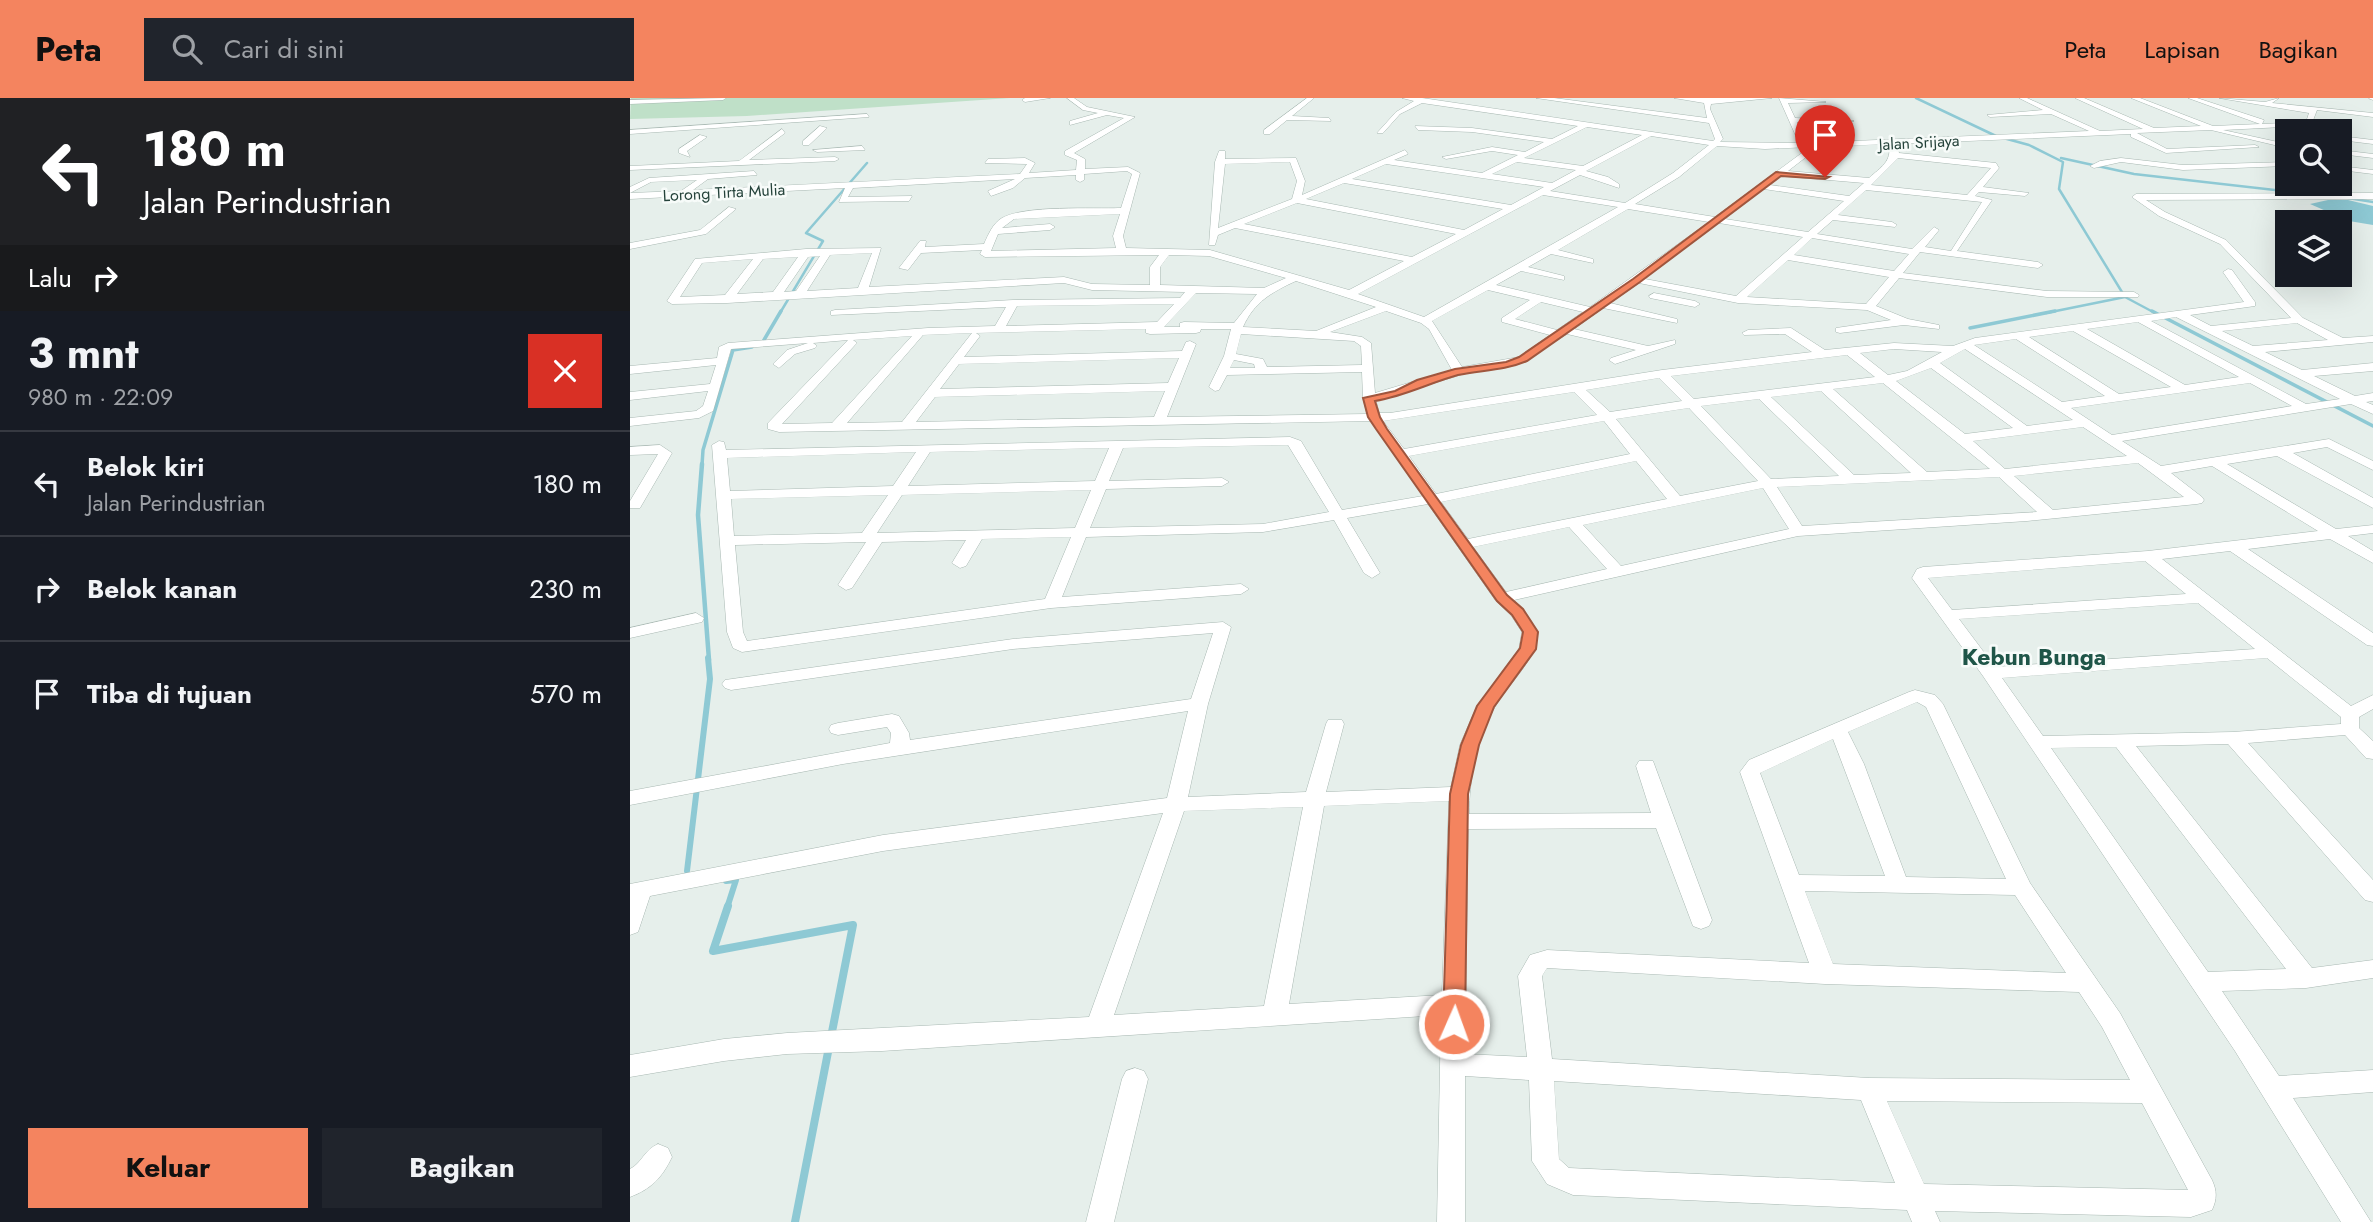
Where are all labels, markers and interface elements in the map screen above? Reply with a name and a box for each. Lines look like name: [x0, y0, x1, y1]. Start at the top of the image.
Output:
search box: [144, 18, 634, 81]
text: Peta: [35, 26, 102, 73]
icon: search: [168, 30, 206, 68]
text: Cari di sini: [224, 30, 345, 68]
text: Peta: [2064, 32, 2106, 67]
text: Lapisan: [2144, 32, 2220, 67]
text: Bagikan: [2258, 32, 2338, 67]
pin: [1795, 105, 1855, 177]
text: 180 m: [143, 114, 286, 184]
icon: arrive: [1806, 116, 1844, 154]
map controls: [2275, 119, 2352, 287]
button: search: [2275, 119, 2352, 196]
icon: left: [28, 126, 119, 217]
street label: Jalan Srijaya: [1876, 129, 1960, 156]
street label: Lorong Tirta Mulia: [662, 178, 786, 207]
text: Jalan Perindustrian: [143, 179, 391, 225]
button: layers: [2275, 210, 2352, 287]
text: Lalu: [28, 259, 72, 297]
icon: right: [86, 259, 124, 297]
text: 3 mnt: [28, 323, 139, 384]
button: close: [528, 334, 602, 408]
text: 980 m · 22:09: [28, 380, 173, 414]
text: Belok kiri: [87, 448, 204, 486]
icon: left: [28, 465, 66, 503]
text: 180 m: [532, 465, 602, 503]
text: Jalan Perindustrian: [87, 486, 266, 520]
icon: right: [28, 570, 66, 608]
text: Belok kanan: [87, 570, 237, 608]
text: 230 m: [529, 570, 602, 608]
district label: Kebun Bunga: [1962, 640, 2106, 674]
icon: arrive: [28, 675, 66, 713]
text: Tiba di tujuan: [87, 675, 252, 713]
text: 570 m: [530, 675, 602, 713]
position arrow: [1417, 987, 1491, 1061]
button: Keluar: [28, 1128, 308, 1208]
button: Bagikan: [322, 1128, 602, 1208]

